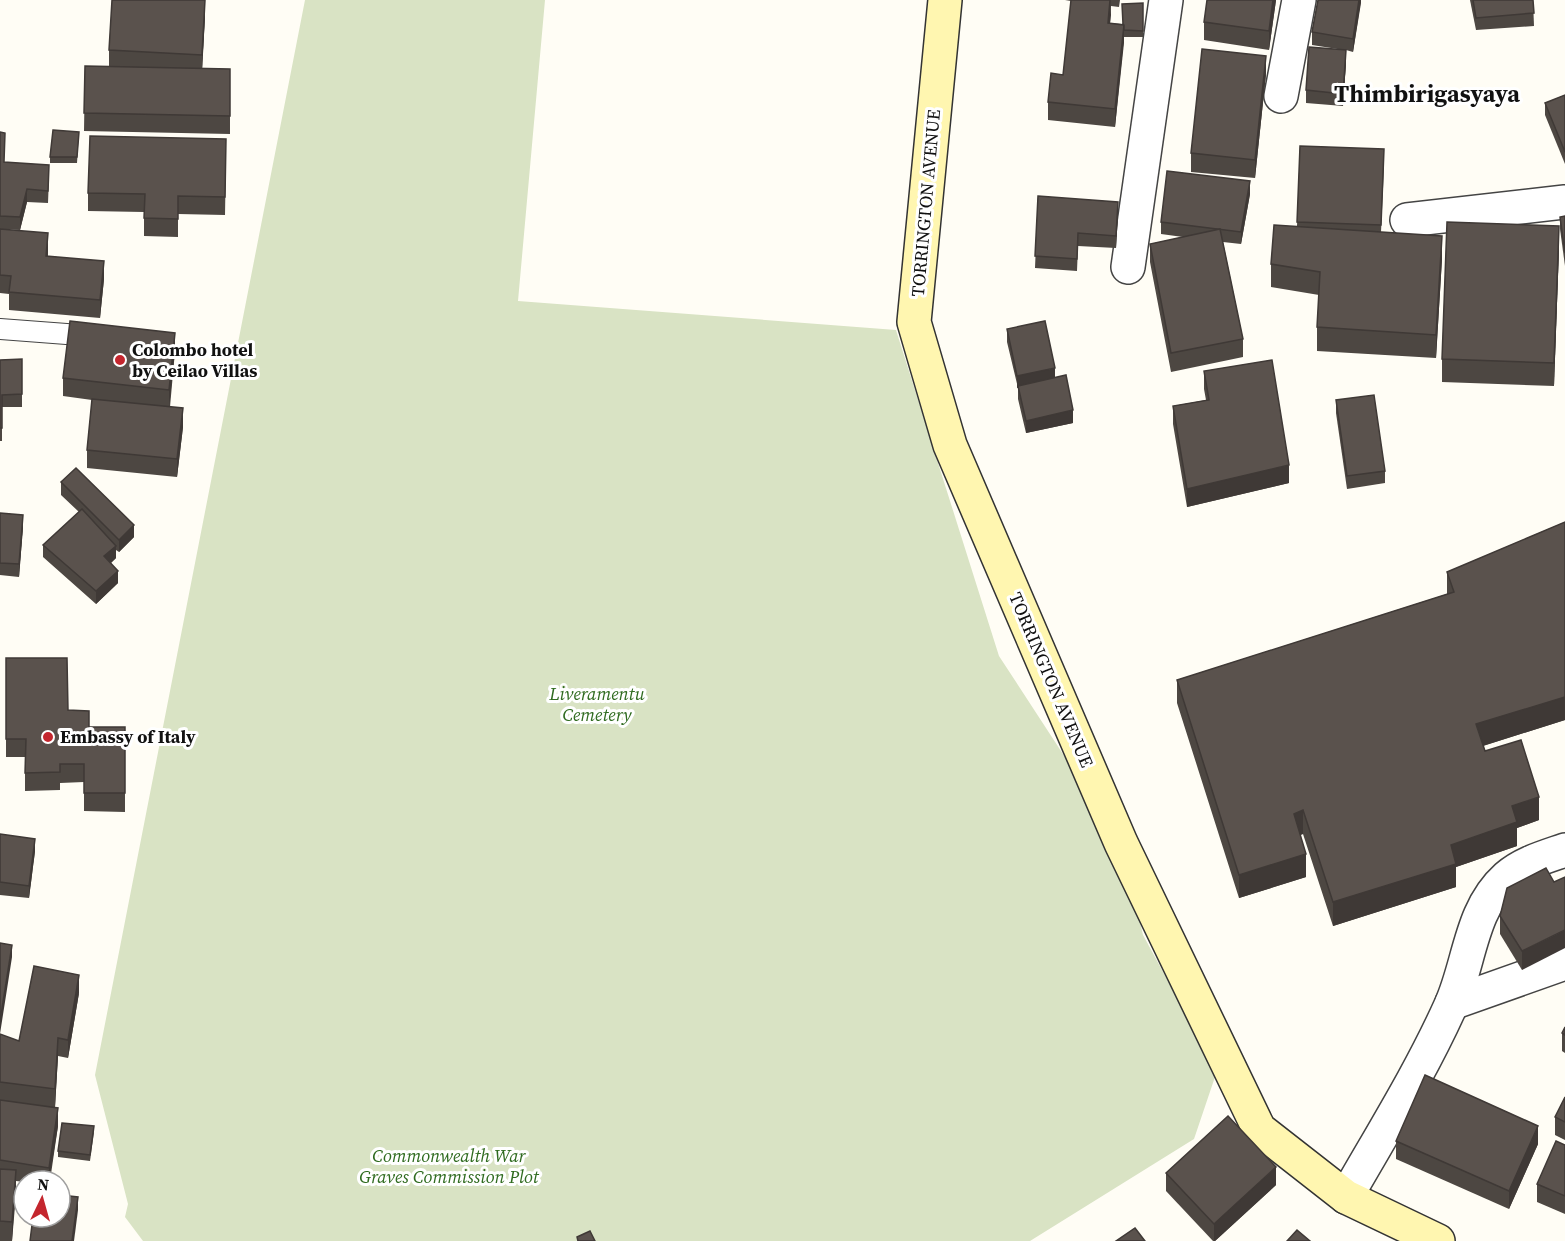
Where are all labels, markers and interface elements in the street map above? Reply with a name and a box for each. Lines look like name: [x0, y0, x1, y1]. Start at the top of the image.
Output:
district label: Thimbirigasyaya: [1334, 77, 1520, 110]
street label: TORRINGTON AVENUE: [905, 108, 946, 298]
place label: Colombo hotel by Ceilao Villas: [132, 337, 257, 383]
marker: Colombo hotel by Ceilao Villas: [113, 353, 127, 367]
street label: TORRINGTON AVENUE: [1003, 588, 1100, 771]
park label: Liveramentu Cemetery: [548, 681, 645, 727]
place label: Embassy of Italy: [60, 724, 196, 749]
marker: Embassy of Italy: [41, 730, 55, 744]
park label: Commonwealth War Graves Commission Plot: [359, 1143, 540, 1189]
north arrow: [12, 1169, 72, 1229]
text: N: [37, 1173, 50, 1196]

